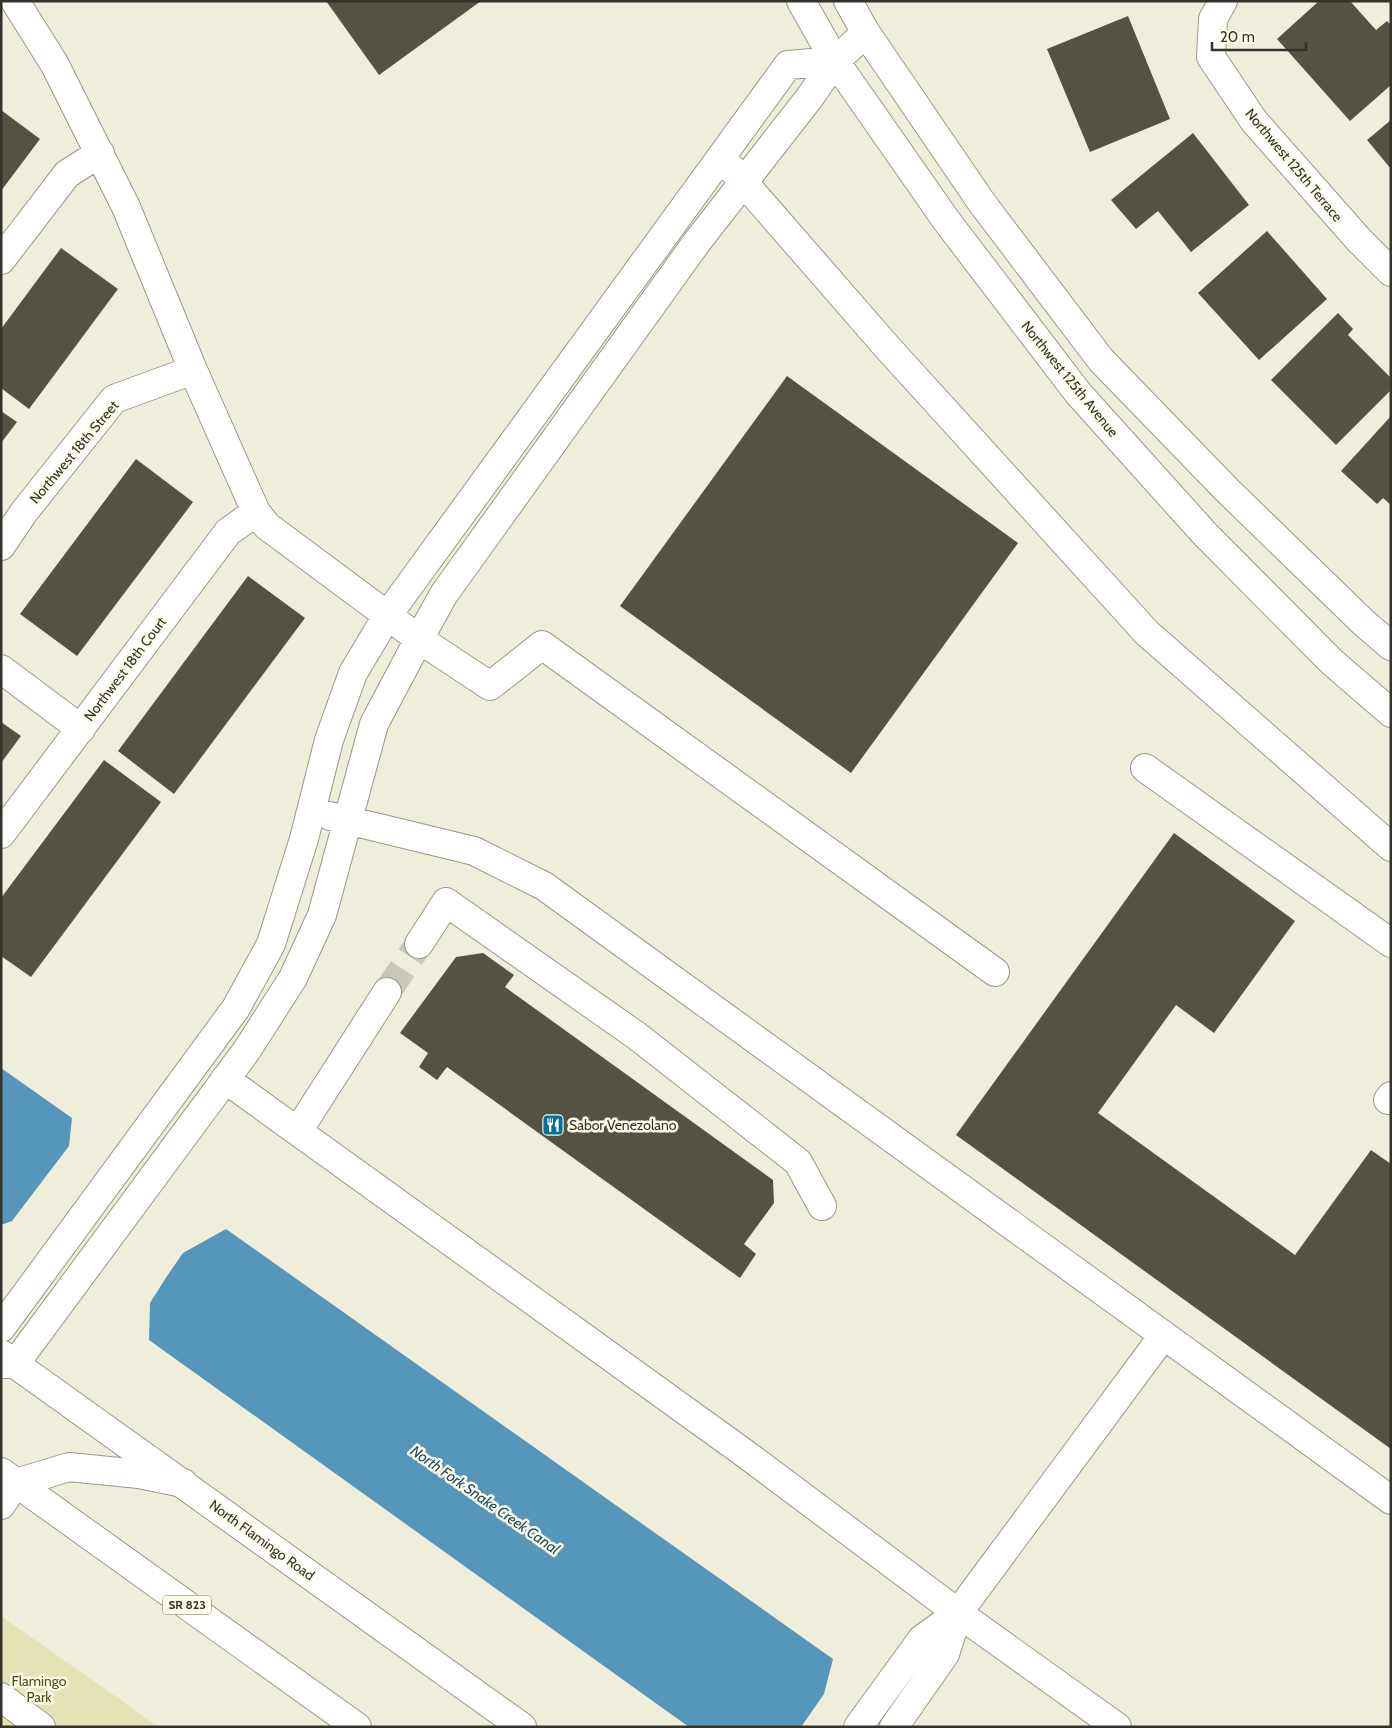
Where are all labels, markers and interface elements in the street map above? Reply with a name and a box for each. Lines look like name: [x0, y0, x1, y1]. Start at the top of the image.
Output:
scale bar: [1212, 20, 1306, 52]
text: 20 m: [1220, 28, 1255, 46]
street label: Northwest 125th Terrace: [1241, 105, 1347, 225]
street label: Northwest 125th Avenue: [1018, 317, 1122, 441]
street label: Northwest 18th Street: [26, 396, 123, 507]
street label: Northwest 18th Court: [80, 613, 170, 725]
restaurant icon: Sabor Venezolano: [541, 1113, 565, 1137]
place label: Sabor Venezolano: [569, 1116, 677, 1134]
water label: North Fork Snake Creek Canal: [407, 1442, 563, 1559]
street label: North Flamingo Road: [206, 1496, 318, 1584]
road number: SR 823: [163, 1596, 211, 1614]
park label: Flamingo Park: [11, 1672, 67, 1706]

